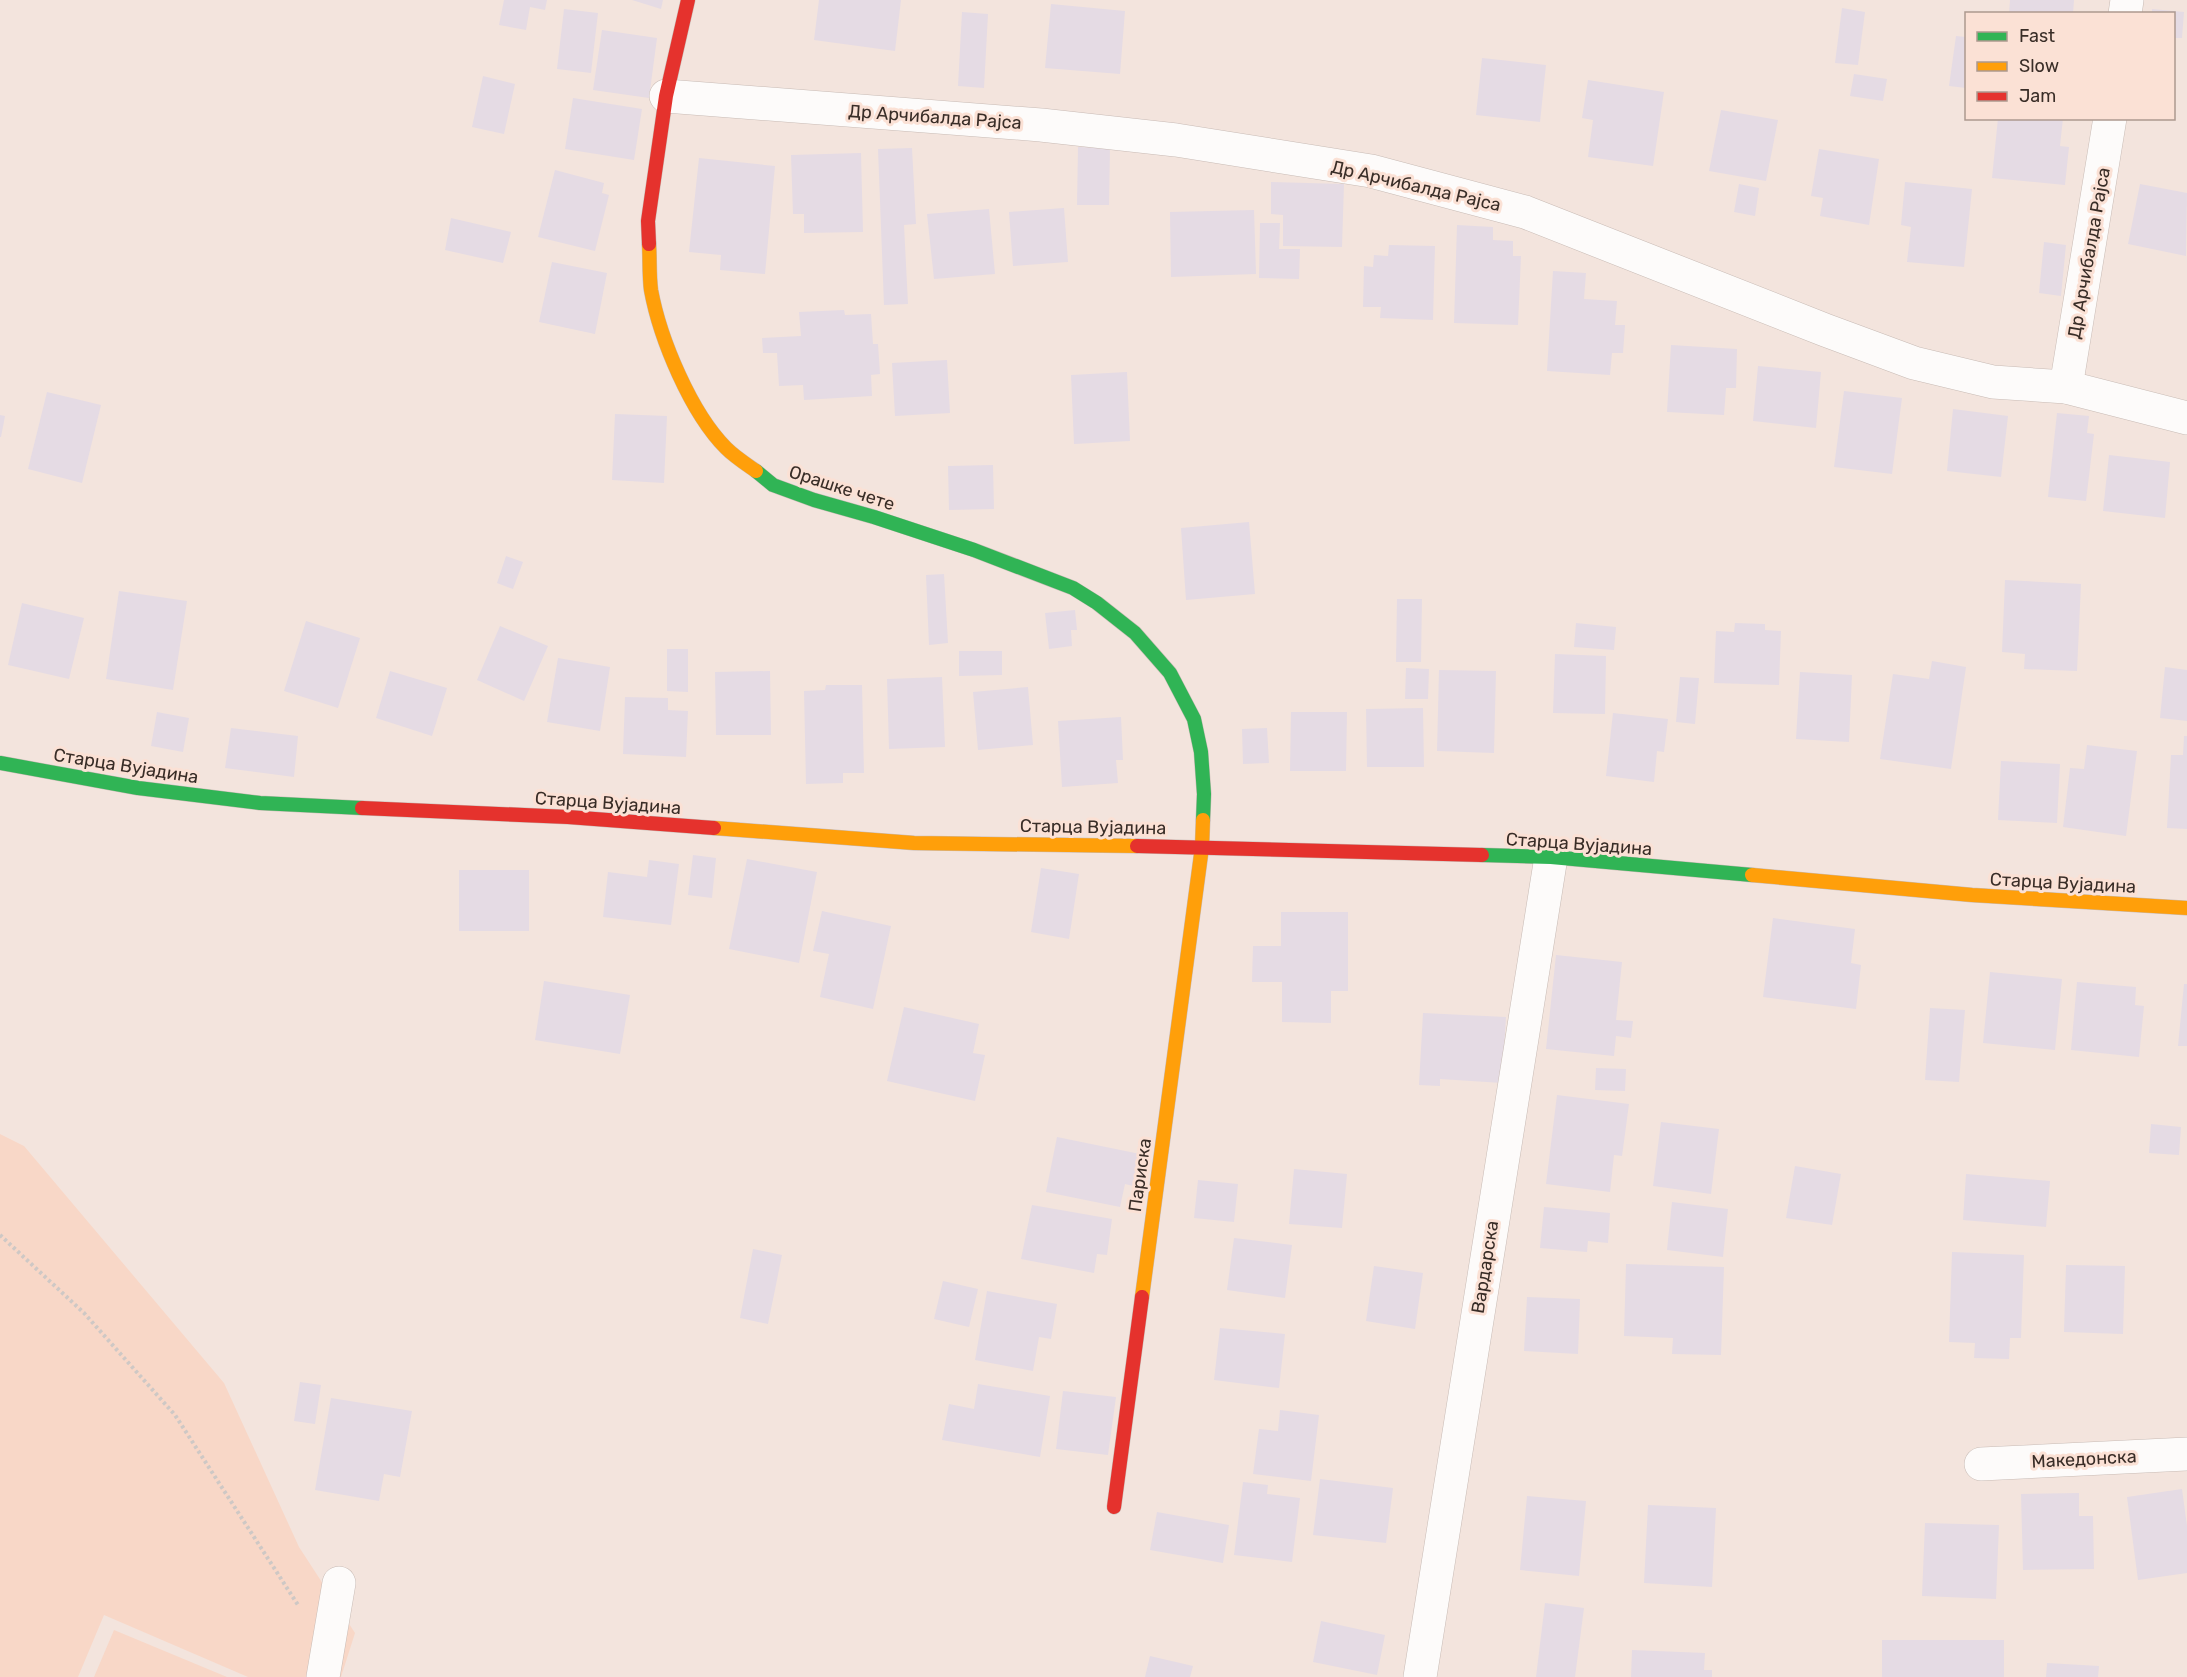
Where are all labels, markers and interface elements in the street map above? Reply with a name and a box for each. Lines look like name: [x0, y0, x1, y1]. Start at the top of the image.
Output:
legend: [1965, 12, 2175, 120]
text: Fast: [2019, 25, 2055, 47]
text: Slow: [2019, 55, 2059, 77]
text: Jam: [2019, 85, 2056, 107]
street label: Др Арчибалда Рајса: [848, 100, 1022, 134]
street label: Др Арчибалда Рајса: [1329, 156, 1503, 216]
street label: Др Арчибалда Рајса: [2063, 166, 2115, 340]
street label: Орашке чете: [786, 461, 898, 515]
street label: Старца Вујадина: [52, 744, 200, 788]
street label: Старца Вујадина: [534, 787, 682, 819]
street label: Старца Вујадина: [1020, 815, 1166, 839]
street label: Старца Вујадина: [1505, 828, 1653, 860]
street label: Старца Вујадина: [1989, 868, 2137, 898]
street label: Париска: [1124, 1137, 1156, 1213]
street label: Вардарска: [1467, 1219, 1503, 1315]
street label: Македонска: [2031, 1445, 2137, 1473]

